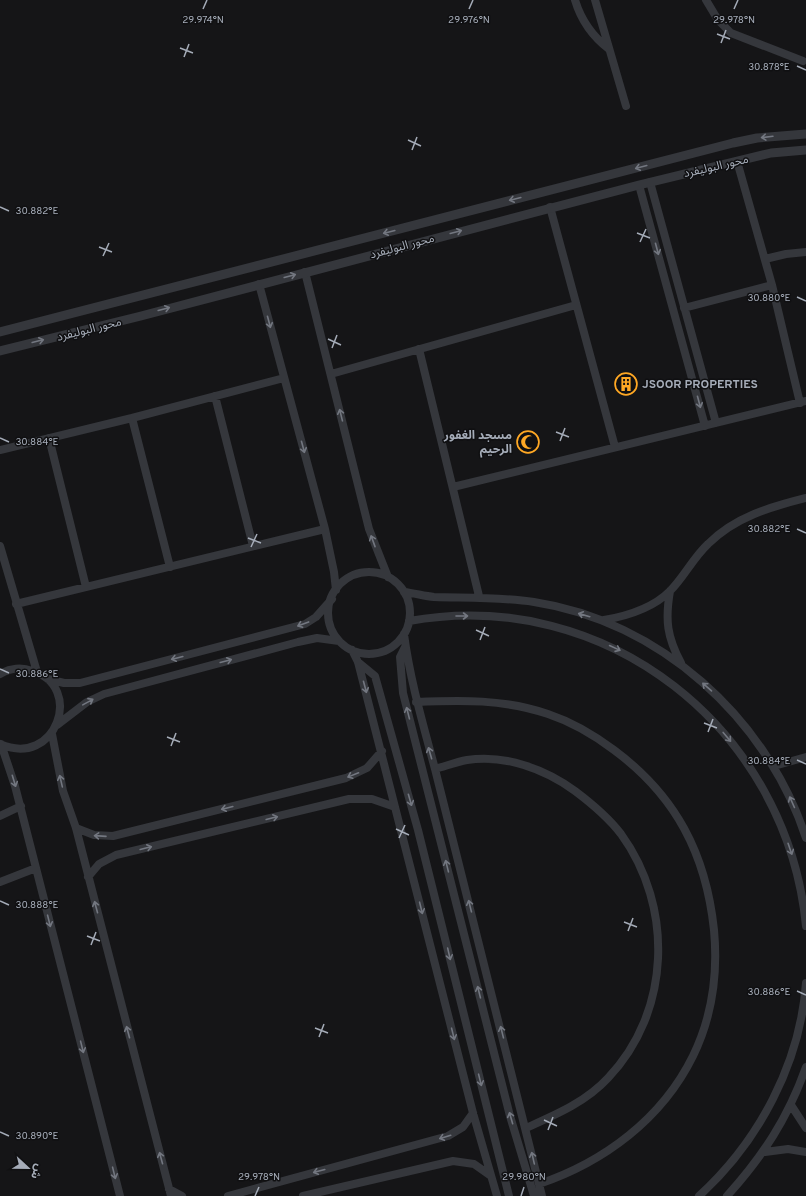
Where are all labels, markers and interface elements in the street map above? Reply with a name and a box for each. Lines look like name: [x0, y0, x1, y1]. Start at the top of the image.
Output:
text: 29.974°N: [182, 14, 224, 27]
text: 29.976°N: [448, 14, 490, 27]
text: 29.978°N: [713, 14, 755, 27]
text: 30.878°E: [748, 61, 790, 74]
one-way arrow: [761, 133, 774, 141]
street label: محور البوليفرد: [682, 152, 750, 182]
one-way arrow: [634, 164, 647, 171]
one-way arrow: [509, 196, 522, 204]
text: 30.882°E: [16, 205, 58, 218]
one-way arrow: [383, 228, 396, 236]
one-way arrow: [449, 228, 462, 235]
street label: محور البوليفرد: [368, 231, 436, 263]
one-way arrow: [654, 243, 661, 256]
one-way arrow: [283, 272, 296, 279]
text: 30.880°E: [747, 292, 791, 305]
one-way arrow: [157, 305, 170, 313]
street label: محور البوليفرد: [55, 314, 123, 346]
one-way arrow: [266, 315, 273, 328]
one-way arrow: [31, 337, 44, 345]
building icon: JSOOR PROPERTIES: [613, 371, 639, 397]
place label: JSOOR PROPERTIES: [642, 377, 758, 393]
one-way arrow: [695, 395, 703, 408]
one-way arrow: [336, 409, 344, 422]
place label: مسجد الغفور الرحيم: [443, 428, 512, 458]
mosque icon: مسجد الغفور الرحيم: [515, 429, 541, 455]
text: 30.884°E: [15, 436, 59, 449]
one-way arrow: [300, 441, 307, 454]
text: 30.882°E: [748, 523, 790, 536]
one-way arrow: [369, 535, 376, 548]
one-way arrow: [578, 611, 591, 618]
one-way arrow: [455, 612, 468, 620]
one-way arrow: [297, 620, 309, 628]
one-way arrow: [608, 645, 620, 652]
one-way arrow: [171, 655, 184, 662]
one-way arrow: [219, 657, 232, 664]
text: 30.886°E: [16, 668, 58, 681]
one-way arrow: [362, 680, 369, 693]
one-way arrow: [702, 682, 712, 691]
one-way arrow: [82, 698, 94, 705]
one-way arrow: [404, 707, 412, 720]
one-way arrow: [722, 731, 731, 742]
one-way arrow: [426, 746, 434, 759]
text: 30.884°E: [747, 755, 791, 768]
one-way arrow: [347, 772, 359, 780]
one-way arrow: [11, 774, 18, 787]
one-way arrow: [56, 775, 64, 788]
one-way arrow: [407, 794, 414, 807]
one-way arrow: [788, 796, 795, 808]
one-way arrow: [221, 804, 234, 812]
one-way arrow: [265, 813, 278, 821]
one-way arrow: [94, 832, 107, 839]
one-way arrow: [787, 842, 794, 855]
one-way arrow: [139, 844, 152, 852]
one-way arrow: [443, 860, 450, 873]
text: 30.888°E: [15, 899, 59, 912]
one-way arrow: [91, 900, 99, 913]
one-way arrow: [465, 900, 473, 913]
one-way arrow: [417, 901, 425, 914]
one-way arrow: [46, 914, 54, 927]
one-way arrow: [445, 947, 453, 960]
one-way arrow: [475, 986, 482, 999]
text: 30.886°E: [748, 986, 790, 999]
one-way arrow: [124, 1026, 132, 1039]
one-way arrow: [497, 1026, 505, 1039]
one-way arrow: [450, 1027, 457, 1040]
one-way arrow: [78, 1040, 86, 1053]
one-way arrow: [476, 1073, 484, 1086]
one-way arrow: [507, 1112, 514, 1125]
text: 30.890°E: [16, 1130, 58, 1143]
one-way arrow: [438, 1134, 451, 1141]
north arrow: [8, 1148, 48, 1188]
one-way arrow: [157, 1152, 164, 1165]
one-way arrow: [529, 1152, 537, 1165]
text: ش: [27, 1162, 46, 1181]
one-way arrow: [111, 1166, 118, 1179]
one-way arrow: [313, 1168, 326, 1175]
text: 29.978°N: [238, 1171, 280, 1184]
text: 29.980°N: [502, 1171, 546, 1184]

